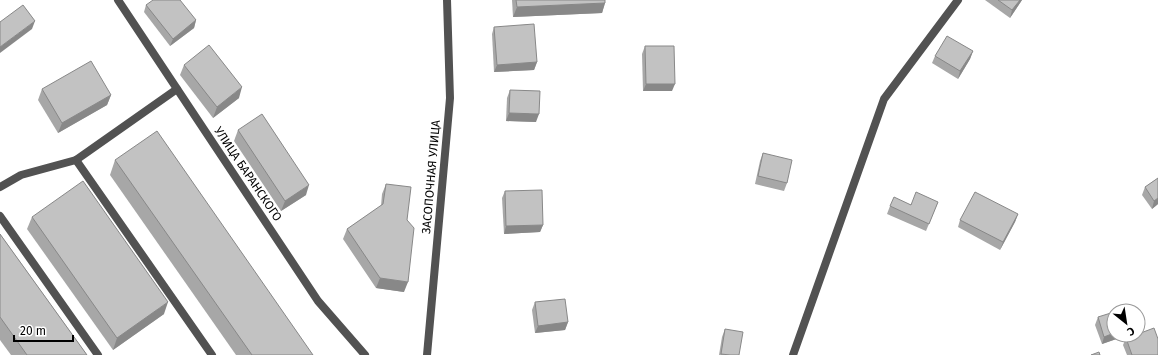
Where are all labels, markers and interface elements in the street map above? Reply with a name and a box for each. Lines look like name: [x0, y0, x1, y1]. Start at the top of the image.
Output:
street label: ЗАСОПОЧНАЯ УЛИЦА: [419, 119, 443, 234]
street label: УЛИЦА БАРАНСКОГО: [211, 124, 285, 224]
north arrow: [1106, 303, 1146, 343]
scale bar: [14, 317, 73, 343]
text: 20 m: [20, 324, 46, 338]
text: С: [1124, 324, 1137, 339]

